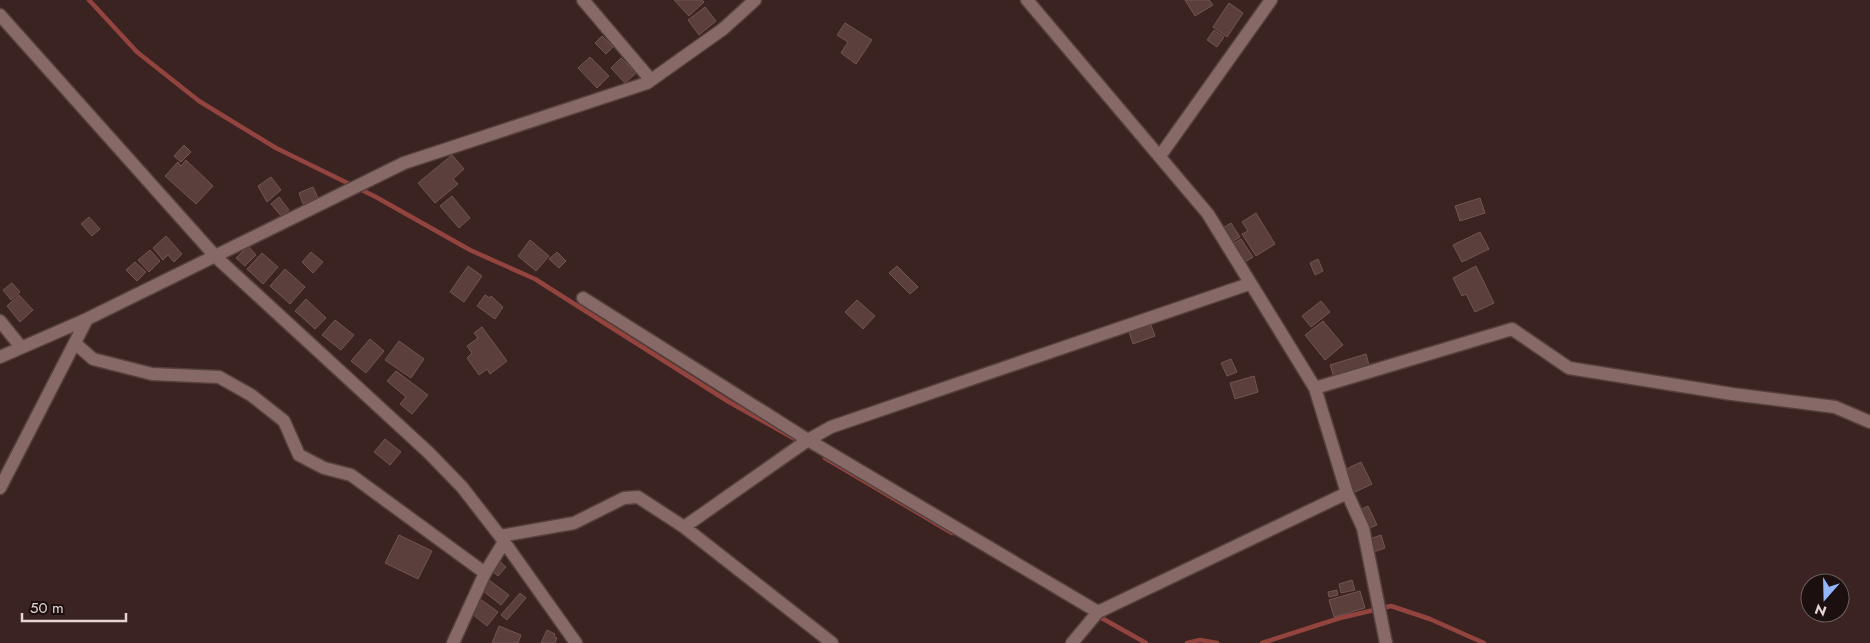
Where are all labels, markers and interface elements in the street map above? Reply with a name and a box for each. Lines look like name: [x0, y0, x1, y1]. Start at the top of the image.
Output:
north arrow: [1800, 573, 1850, 623]
scale bar: [22, 590, 126, 622]
text: 50 m: [30, 597, 64, 619]
text: N: [1812, 599, 1829, 622]

